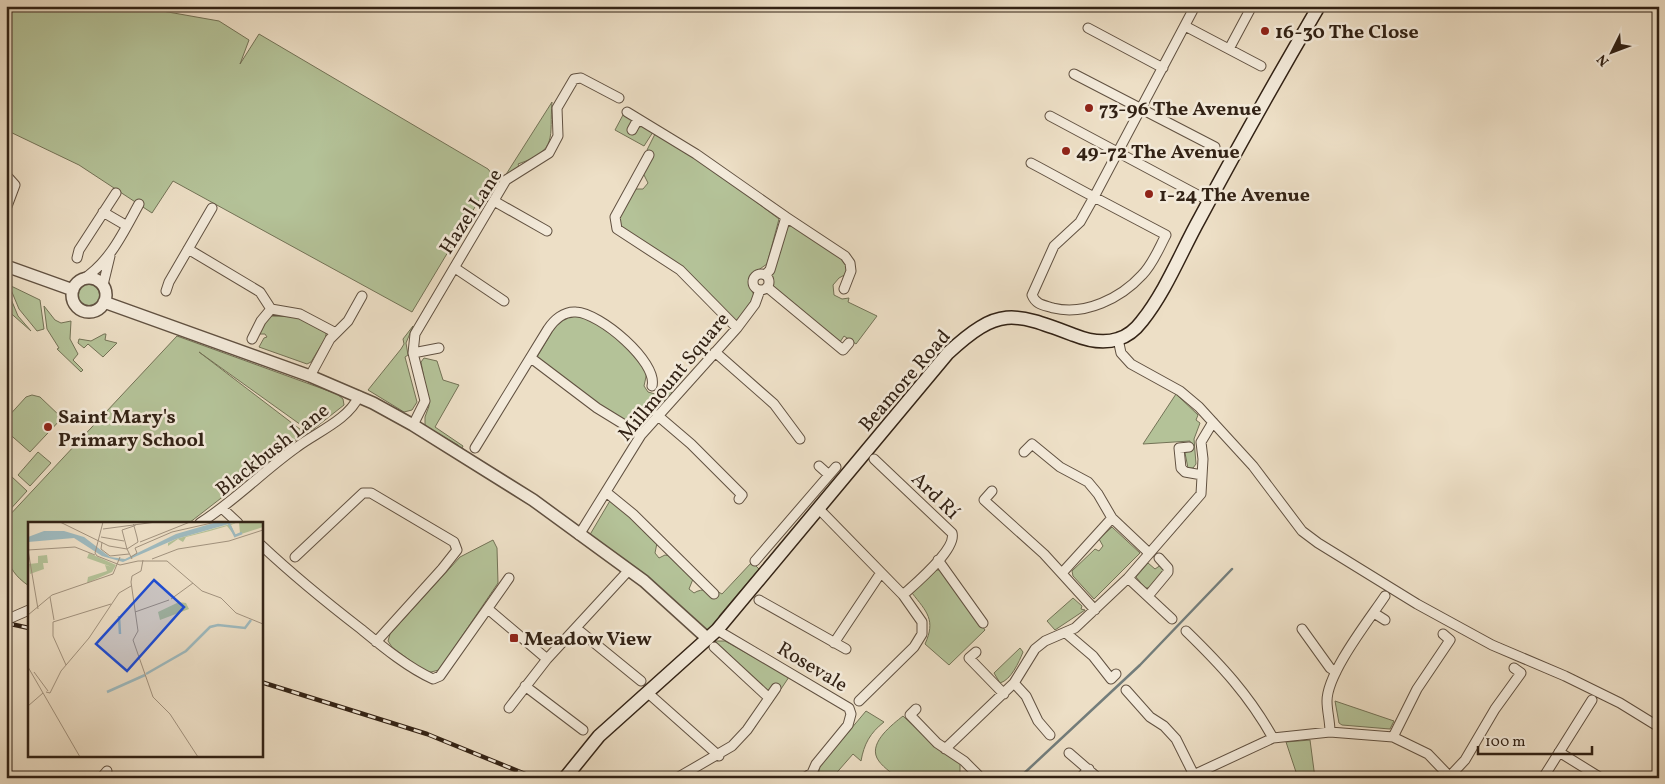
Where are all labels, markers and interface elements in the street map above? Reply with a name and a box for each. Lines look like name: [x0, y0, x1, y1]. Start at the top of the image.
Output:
place label: 16-30 The Close: [1275, 19, 1419, 47]
marker: 16-30 The Close: [1259, 25, 1271, 37]
north arrow: [1588, 28, 1638, 78]
text: N: [1593, 50, 1614, 70]
place label: 73-96 The Avenue: [1099, 96, 1261, 124]
marker: 73-96 The Avenue: [1083, 102, 1095, 114]
place label: 49-72 The Avenue: [1076, 139, 1240, 167]
marker: 49-72 The Avenue: [1060, 145, 1072, 157]
street label: Hazel Lane: [433, 164, 510, 260]
place label: 1-24 The Avenue: [1159, 182, 1310, 210]
marker: 1-24 The Avenue: [1143, 188, 1155, 200]
street label: Millmount Square: [612, 307, 737, 448]
street label: Beamore Road: [853, 324, 958, 439]
street label: Blackbush Lane: [211, 397, 336, 504]
place label: Saint Mary's Primary School: [58, 404, 205, 455]
marker: Saint Mary's Primary School: [42, 421, 54, 433]
street label: Ard Rí: [904, 466, 965, 526]
inset map: [28, 522, 262, 756]
place label: Meadow View: [524, 626, 652, 654]
marker: Meadow View: [508, 632, 520, 644]
street label: Rosevale: [771, 636, 853, 700]
scale bar: [1478, 724, 1591, 756]
text: 100 m: [1485, 732, 1525, 753]

